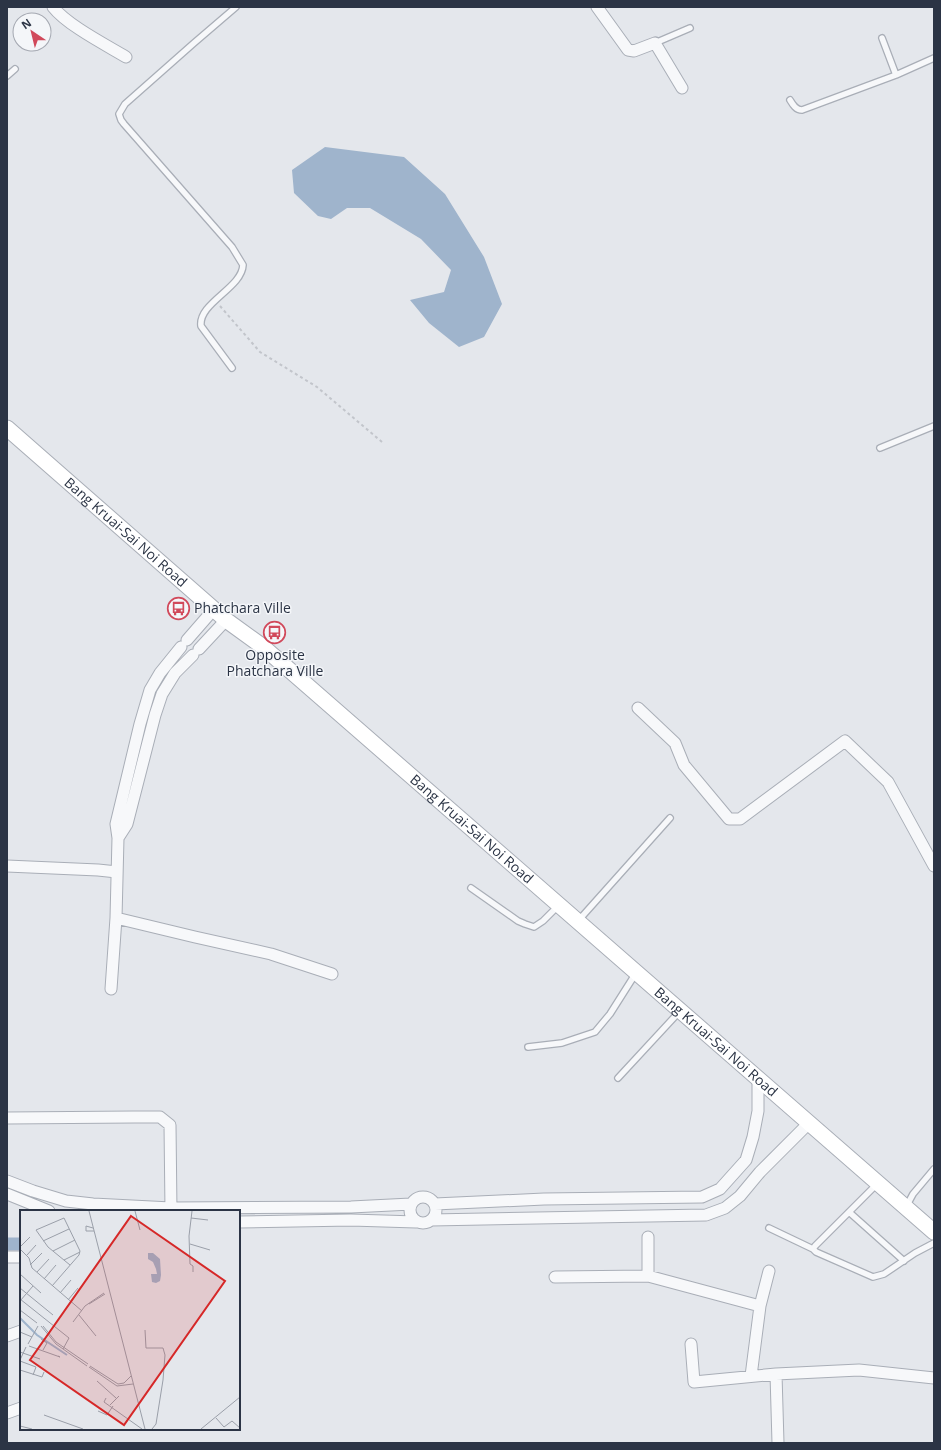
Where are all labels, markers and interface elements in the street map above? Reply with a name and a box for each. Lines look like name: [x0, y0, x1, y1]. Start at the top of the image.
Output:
north arrow: [12, 12, 52, 52]
text: N: [18, 15, 34, 32]
street label: Bang Kruai-Sai Noi Road: [61, 473, 192, 591]
bus stop icon: Phatchara Ville: [165, 595, 191, 621]
place label: Phatchara Ville: [194, 598, 291, 617]
bus stop icon: Opposite Phatchara Ville: [262, 620, 288, 646]
place label: Opposite Phatchara Ville: [227, 645, 324, 680]
street label: Bang Kruai-Sai Noi Road: [406, 770, 538, 888]
street label: Bang Kruai-Sai Noi Road: [651, 983, 782, 1100]
inset map: [20, 1210, 240, 1430]

